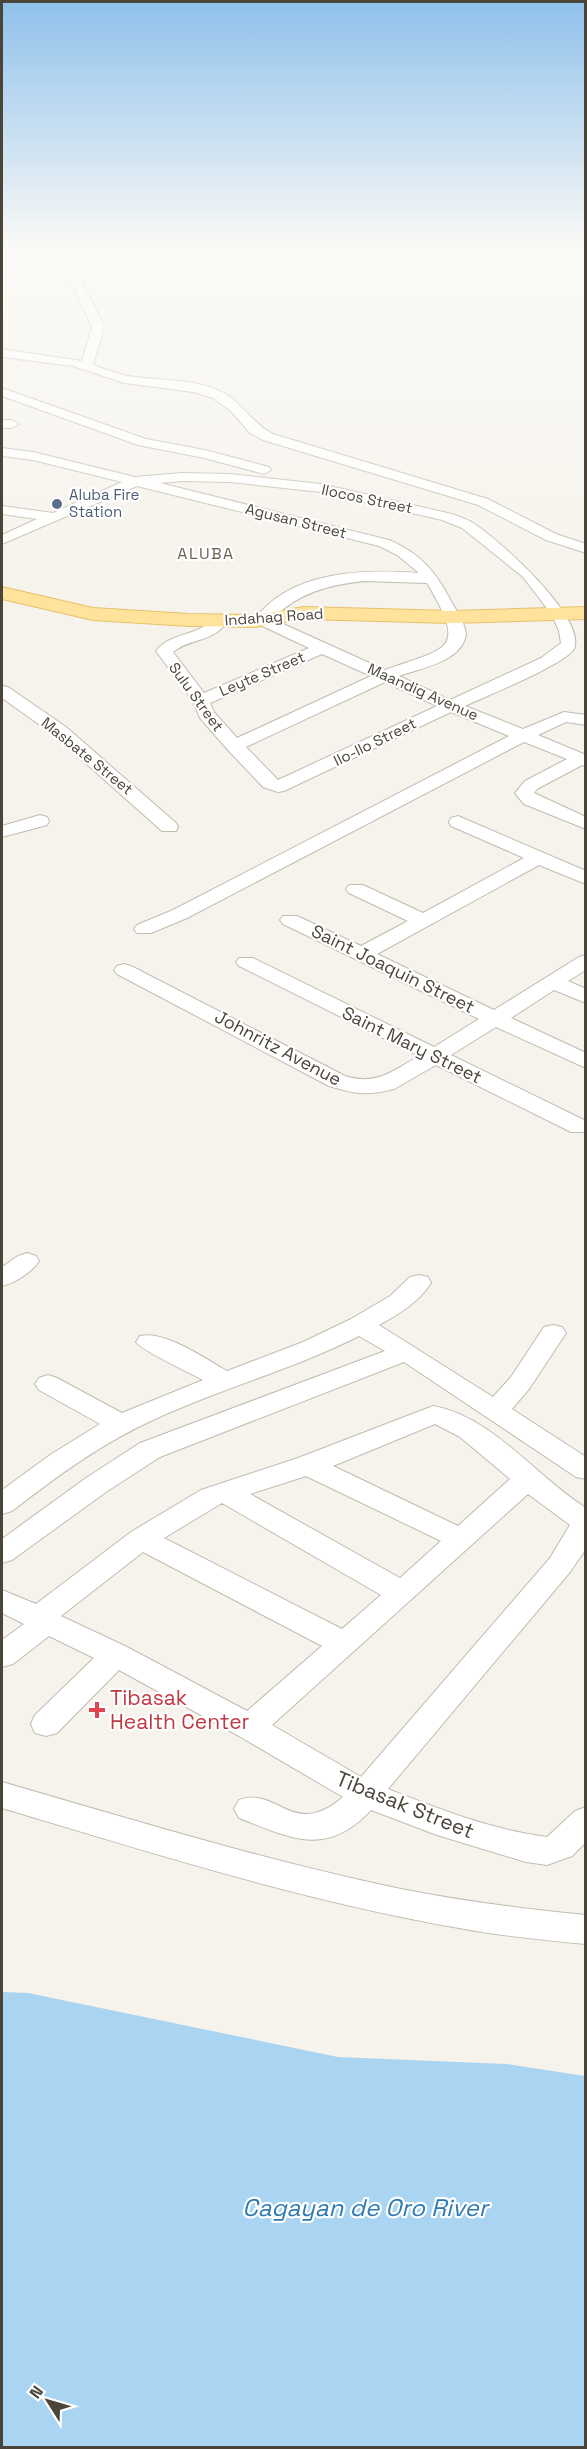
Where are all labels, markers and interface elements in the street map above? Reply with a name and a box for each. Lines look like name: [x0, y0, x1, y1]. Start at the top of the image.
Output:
street label: Ilocos Street: [320, 480, 414, 517]
place label: Aluba Fire Station: [69, 485, 140, 521]
marker: Aluba Fire Station: [50, 497, 64, 511]
street label: Agusan Street: [244, 499, 349, 542]
district label: ALUBA: [177, 543, 235, 564]
street label: Indahag Road: [224, 604, 324, 629]
street label: Leyte Street: [216, 647, 308, 700]
street label: Sulu Street: [165, 658, 228, 735]
street label: Maandig Avenue: [365, 659, 482, 724]
street label: Masbate Street: [38, 713, 137, 798]
street label: Ilo-Ilo Street: [330, 713, 419, 770]
street label: Saint Joaquin Street: [308, 919, 479, 1018]
street label: Saint Mary Street: [338, 1001, 486, 1088]
street label: Johnritz Avenue: [211, 1004, 346, 1091]
place label: Tibasak Health Center: [110, 1684, 250, 1735]
marker: Tibasak Health Center: [88, 1701, 106, 1719]
street label: Tibasak Street: [332, 1765, 478, 1845]
water label: Cagayan de Oro River: [242, 2192, 491, 2223]
north arrow: [18, 2371, 78, 2431]
text: N: [25, 2382, 48, 2403]

